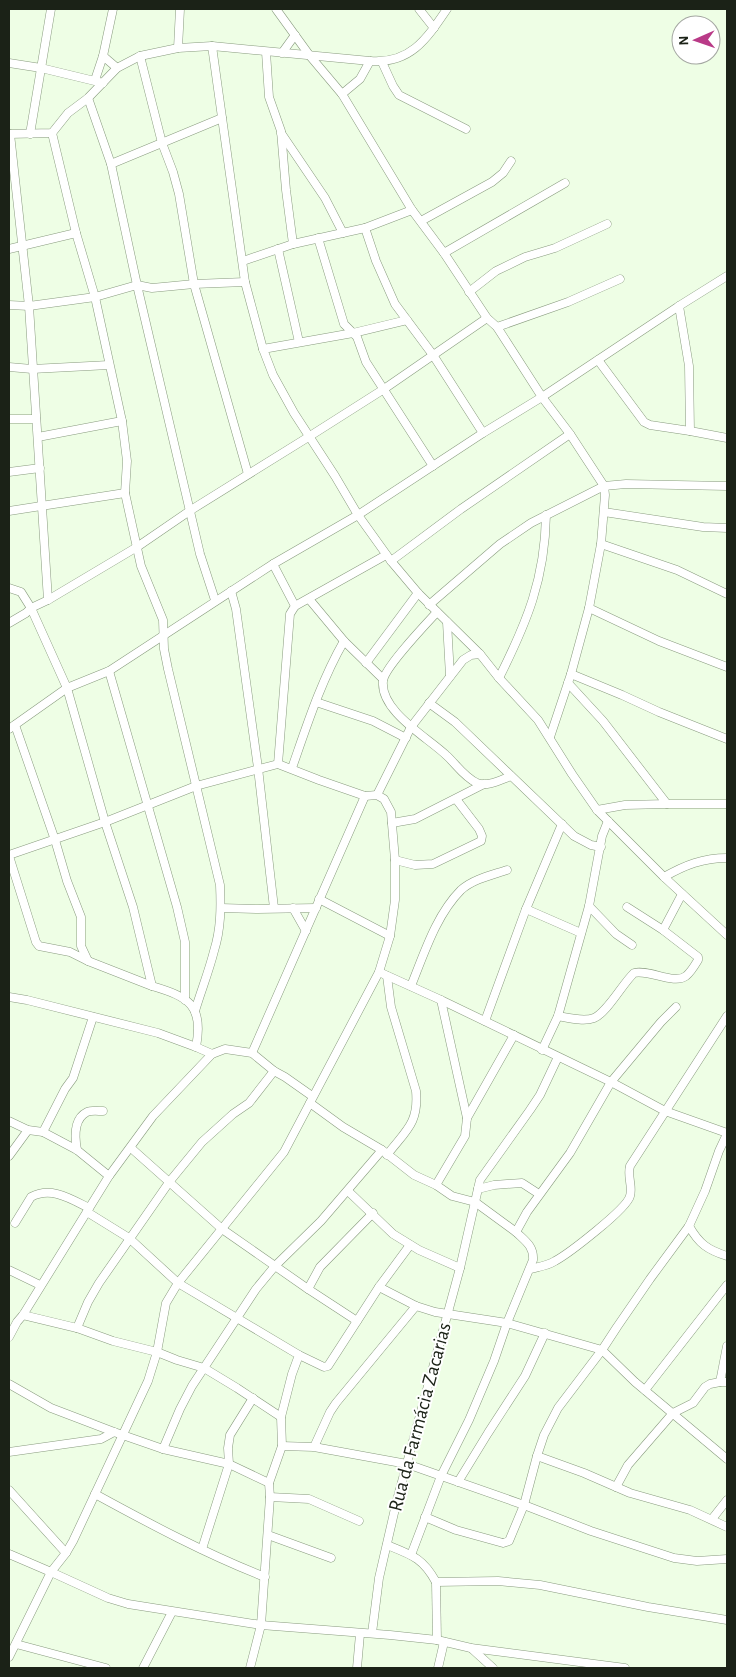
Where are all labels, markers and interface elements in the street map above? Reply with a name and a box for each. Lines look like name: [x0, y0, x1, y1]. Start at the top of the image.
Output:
north arrow: [671, 15, 721, 65]
text: N: [677, 35, 691, 46]
street label: Rua da Farmácia Zacarias: [385, 1320, 455, 1514]

